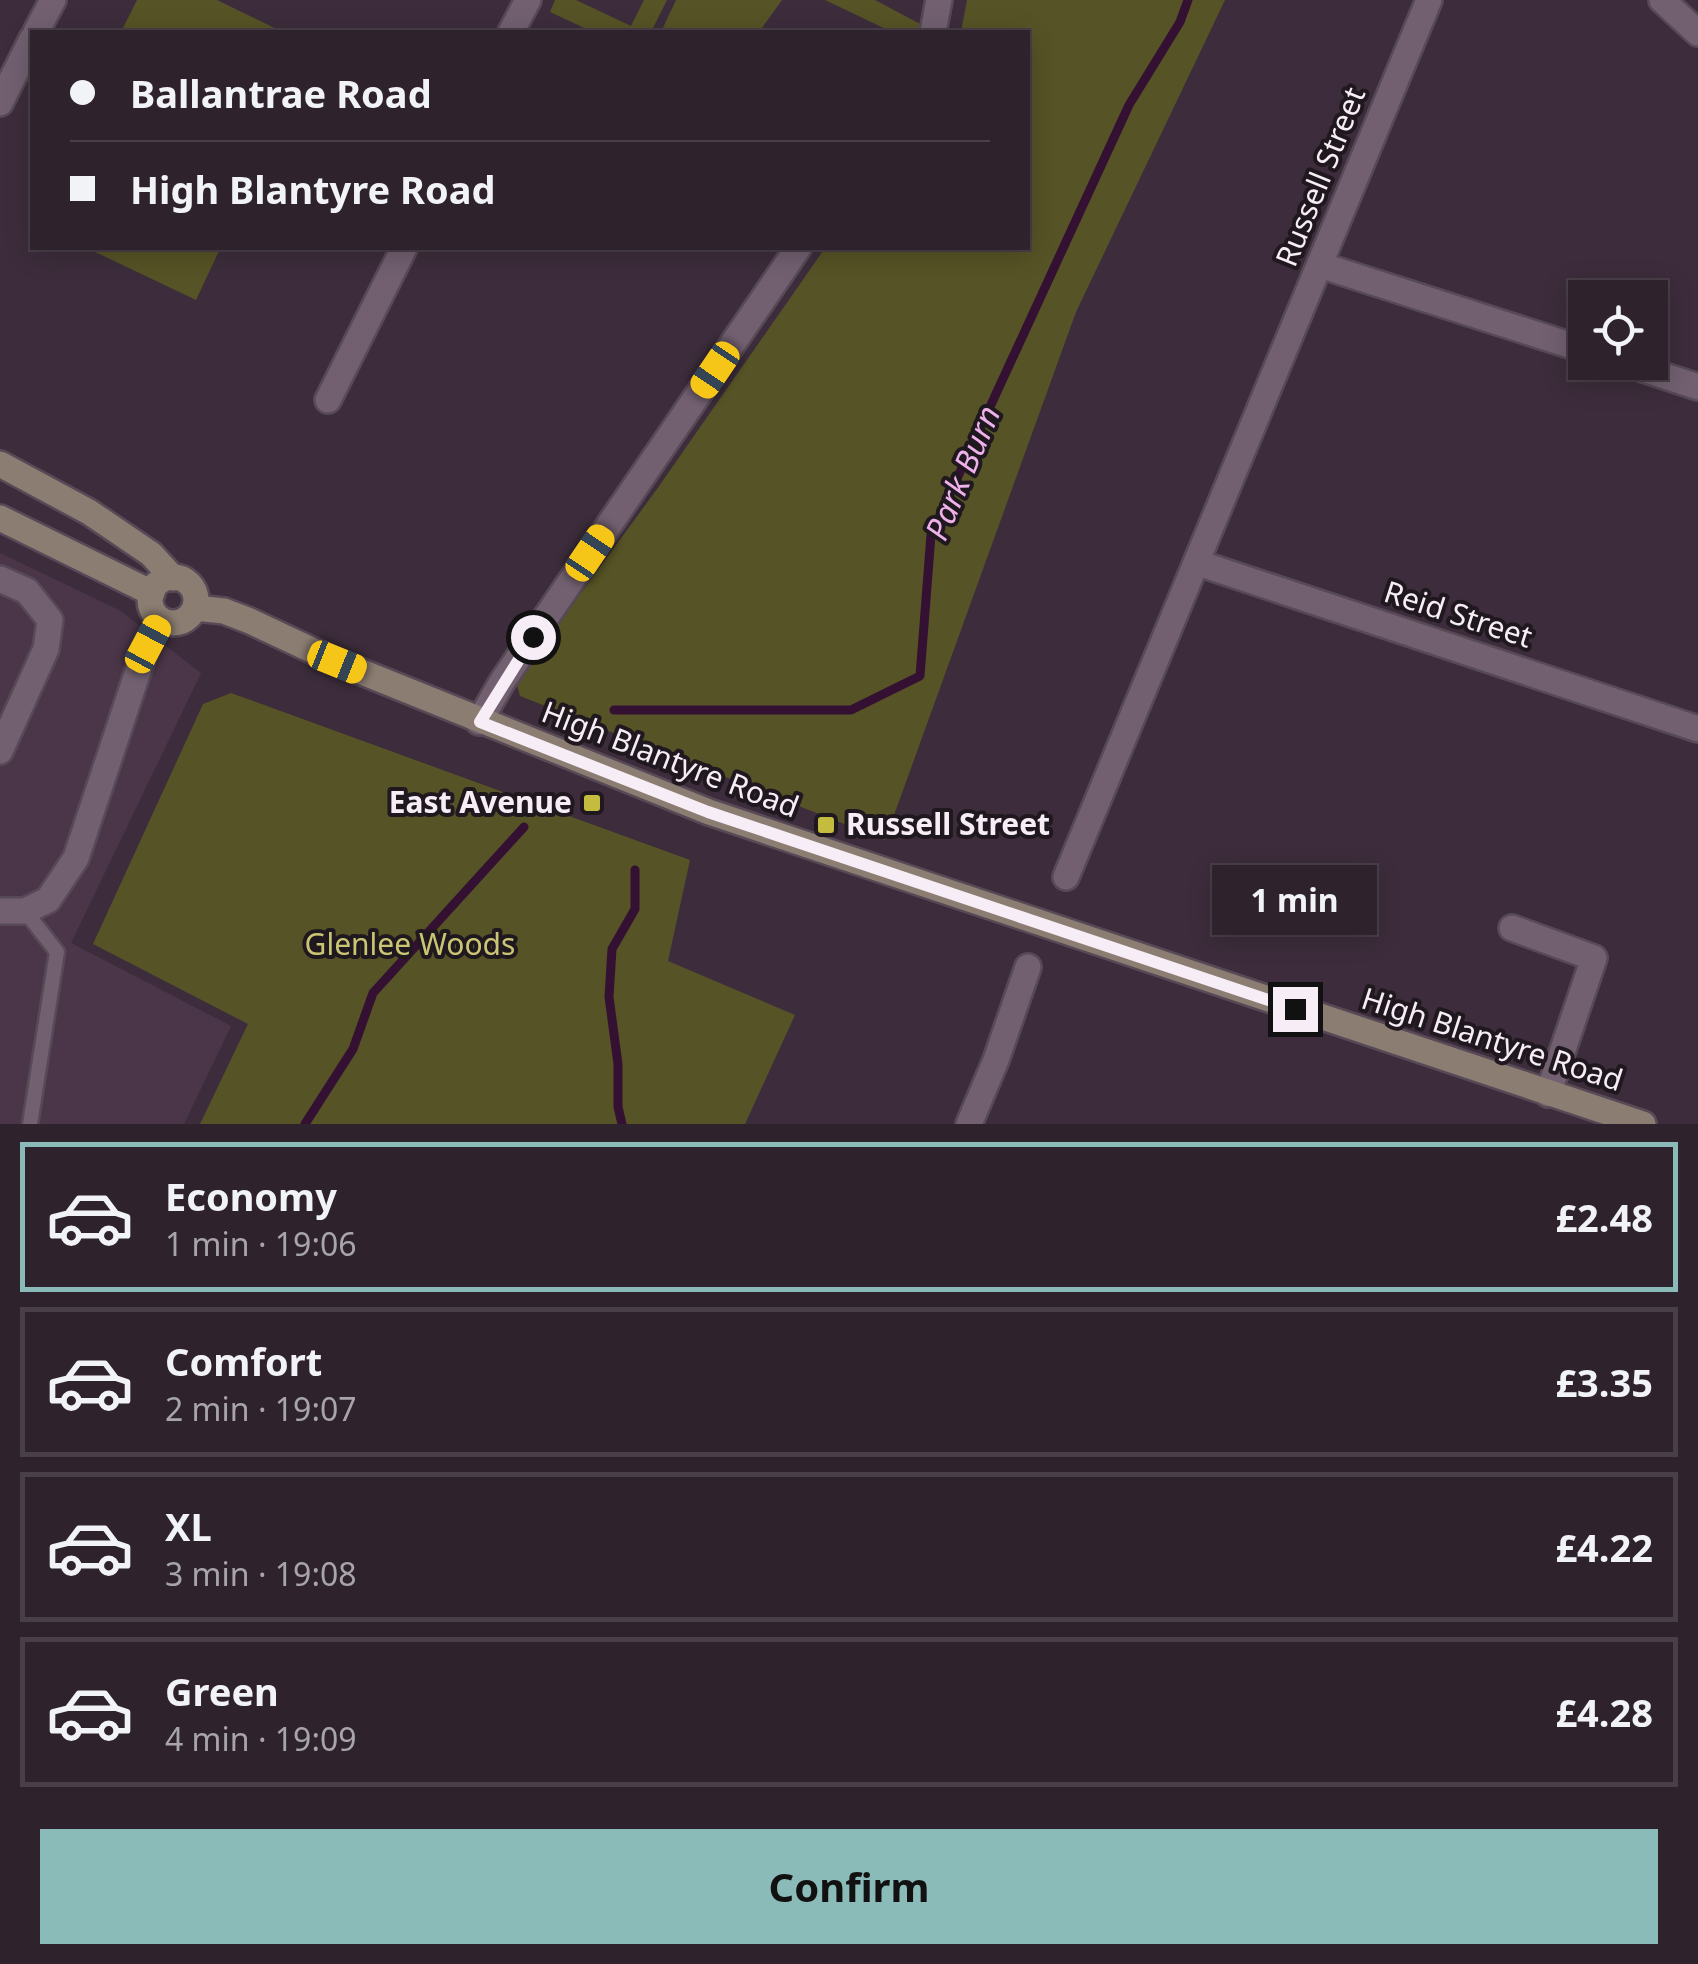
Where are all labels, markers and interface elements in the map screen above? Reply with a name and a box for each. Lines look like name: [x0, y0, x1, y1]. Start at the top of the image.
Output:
text: Ballantrae Road: [130, 67, 432, 119]
street label: Russell Street: [1265, 81, 1374, 272]
text: High Blantyre Road: [130, 163, 496, 215]
map controls: [1568, 280, 1668, 380]
button: locate: [1568, 280, 1668, 380]
car: [686, 337, 744, 403]
water label: Park Burn: [914, 399, 1009, 546]
car: [561, 520, 619, 586]
street label: Reid Street: [1379, 570, 1538, 657]
car: [121, 610, 175, 678]
route start: [511, 615, 556, 660]
car: [304, 637, 370, 687]
street label: High Blantyre Road: [536, 691, 805, 826]
place label: East Avenue: [389, 781, 572, 822]
marker: East Avenue: [581, 792, 603, 814]
place label: Russell Street: [846, 803, 1050, 844]
marker: Russell Street: [815, 814, 837, 836]
callout: 1 min: [1212, 864, 1378, 934]
text: 1 min: [1250, 878, 1339, 921]
park label: Glenlee Woods: [305, 923, 515, 964]
street label: High Blantyre Road: [1357, 977, 1628, 1100]
route end: [1273, 987, 1318, 1032]
text: Economy: [165, 1170, 337, 1222]
icon: car: [45, 1172, 135, 1262]
text: £2.48: [1555, 1191, 1653, 1243]
text: 1 min · 19:06: [165, 1222, 357, 1265]
text: Comfort: [165, 1335, 322, 1387]
icon: car: [45, 1337, 135, 1427]
text: £3.35: [1555, 1356, 1653, 1408]
text: 2 min · 19:07: [165, 1387, 357, 1430]
text: XL: [165, 1500, 212, 1552]
icon: car: [45, 1502, 135, 1592]
text: £4.22: [1555, 1521, 1653, 1573]
text: 3 min · 19:08: [165, 1552, 357, 1595]
text: Green: [165, 1665, 279, 1717]
icon: car: [45, 1667, 135, 1757]
text: £4.28: [1555, 1686, 1653, 1738]
text: 4 min · 19:09: [165, 1717, 357, 1760]
button: Confirm: [40, 1829, 1658, 1944]

